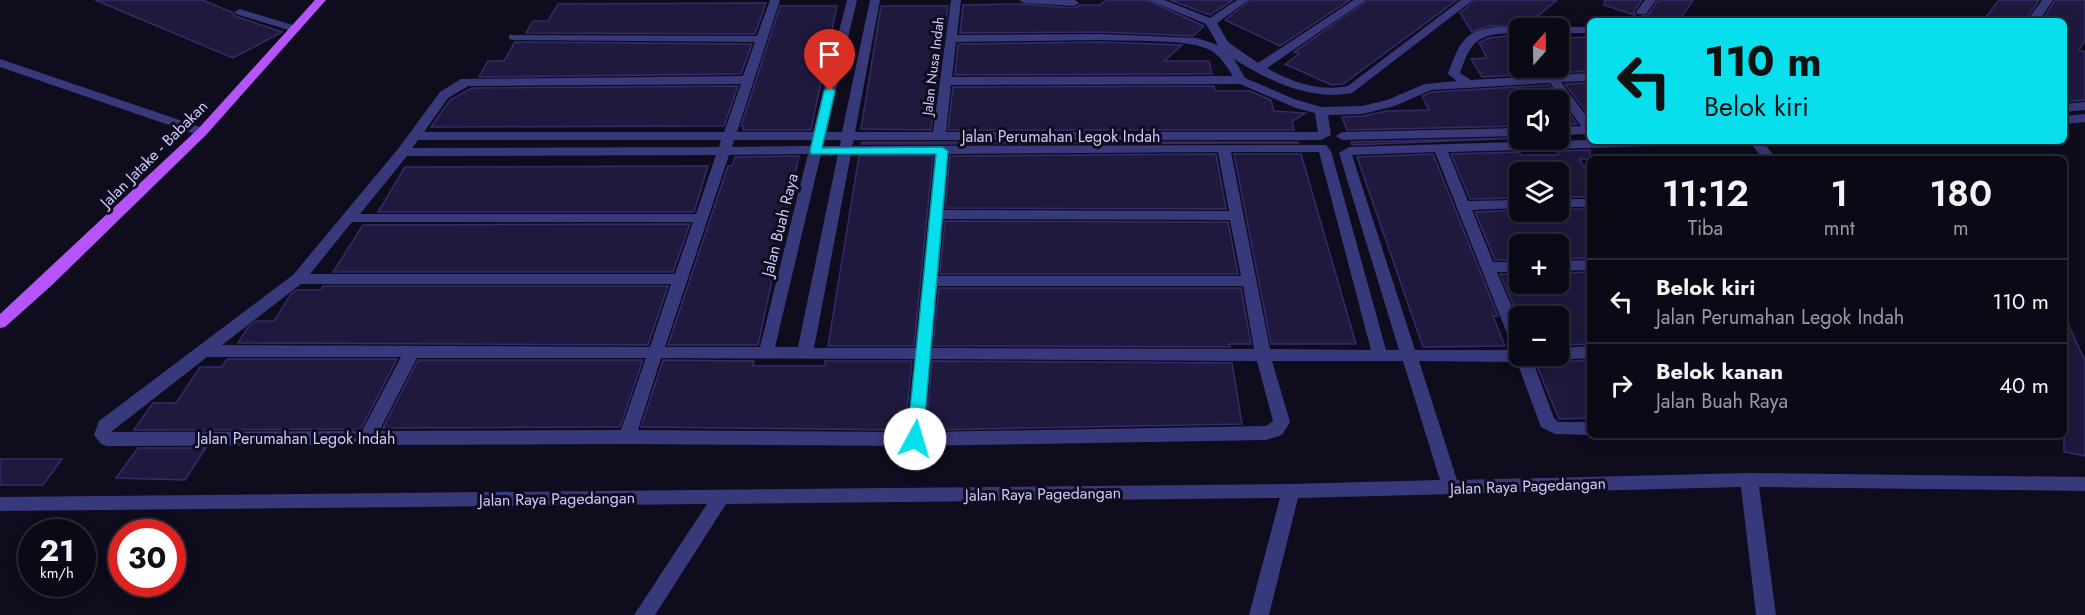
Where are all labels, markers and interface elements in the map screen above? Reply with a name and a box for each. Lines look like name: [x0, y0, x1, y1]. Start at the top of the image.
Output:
street label: Jalan Nusa Indah: [917, 16, 949, 118]
north arrow: [1509, 18, 1569, 78]
map controls: [1509, 18, 1569, 366]
pin: [804, 29, 855, 91]
text: 110 m: [1704, 31, 1822, 92]
icon: arrive: [813, 38, 846, 71]
icon: left: [1605, 42, 1683, 120]
text: Belok kiri: [1704, 87, 1809, 126]
button: sound: [1509, 90, 1569, 150]
street label: Jalan Jatake - Babakan: [94, 95, 213, 214]
street label: Jalan Perumahan Legok Indah: [960, 125, 1160, 148]
button: layers: [1509, 162, 1569, 222]
text: 11:12: [1662, 167, 1749, 219]
text: 1: [1830, 167, 1848, 219]
text: 180: [1930, 167, 1992, 219]
street label: Jalan Buah Raya: [756, 171, 804, 281]
text: Tiba: [1688, 214, 1723, 243]
text: mnt: [1824, 214, 1855, 243]
text: m: [1953, 214, 1969, 243]
button: +: [1509, 234, 1569, 294]
text: Belok kiri: [1656, 271, 1755, 303]
icon: left: [1605, 285, 1638, 318]
text: 110 m: [1992, 285, 2049, 317]
text: Jalan Perumahan Legok Indah: [1656, 303, 1904, 332]
button: −: [1509, 306, 1569, 366]
text: Belok kanan: [1656, 355, 1783, 387]
icon: right: [1605, 369, 1638, 402]
text: 40 m: [1999, 369, 2049, 401]
text: Jalan Buah Raya: [1656, 387, 1788, 416]
position arrow: [883, 407, 947, 471]
street label: Jalan Perumahan Legok Indah: [195, 427, 395, 450]
street label: Jalan Raya Pagedangan: [1448, 472, 1606, 500]
street label: Jalan Raya Pagedangan: [963, 481, 1121, 507]
street label: Jalan Raya Pagedangan: [477, 486, 635, 512]
speed limit sign: 30: [108, 519, 186, 597]
text: 21: [40, 529, 74, 572]
text: km/h: [40, 562, 74, 584]

